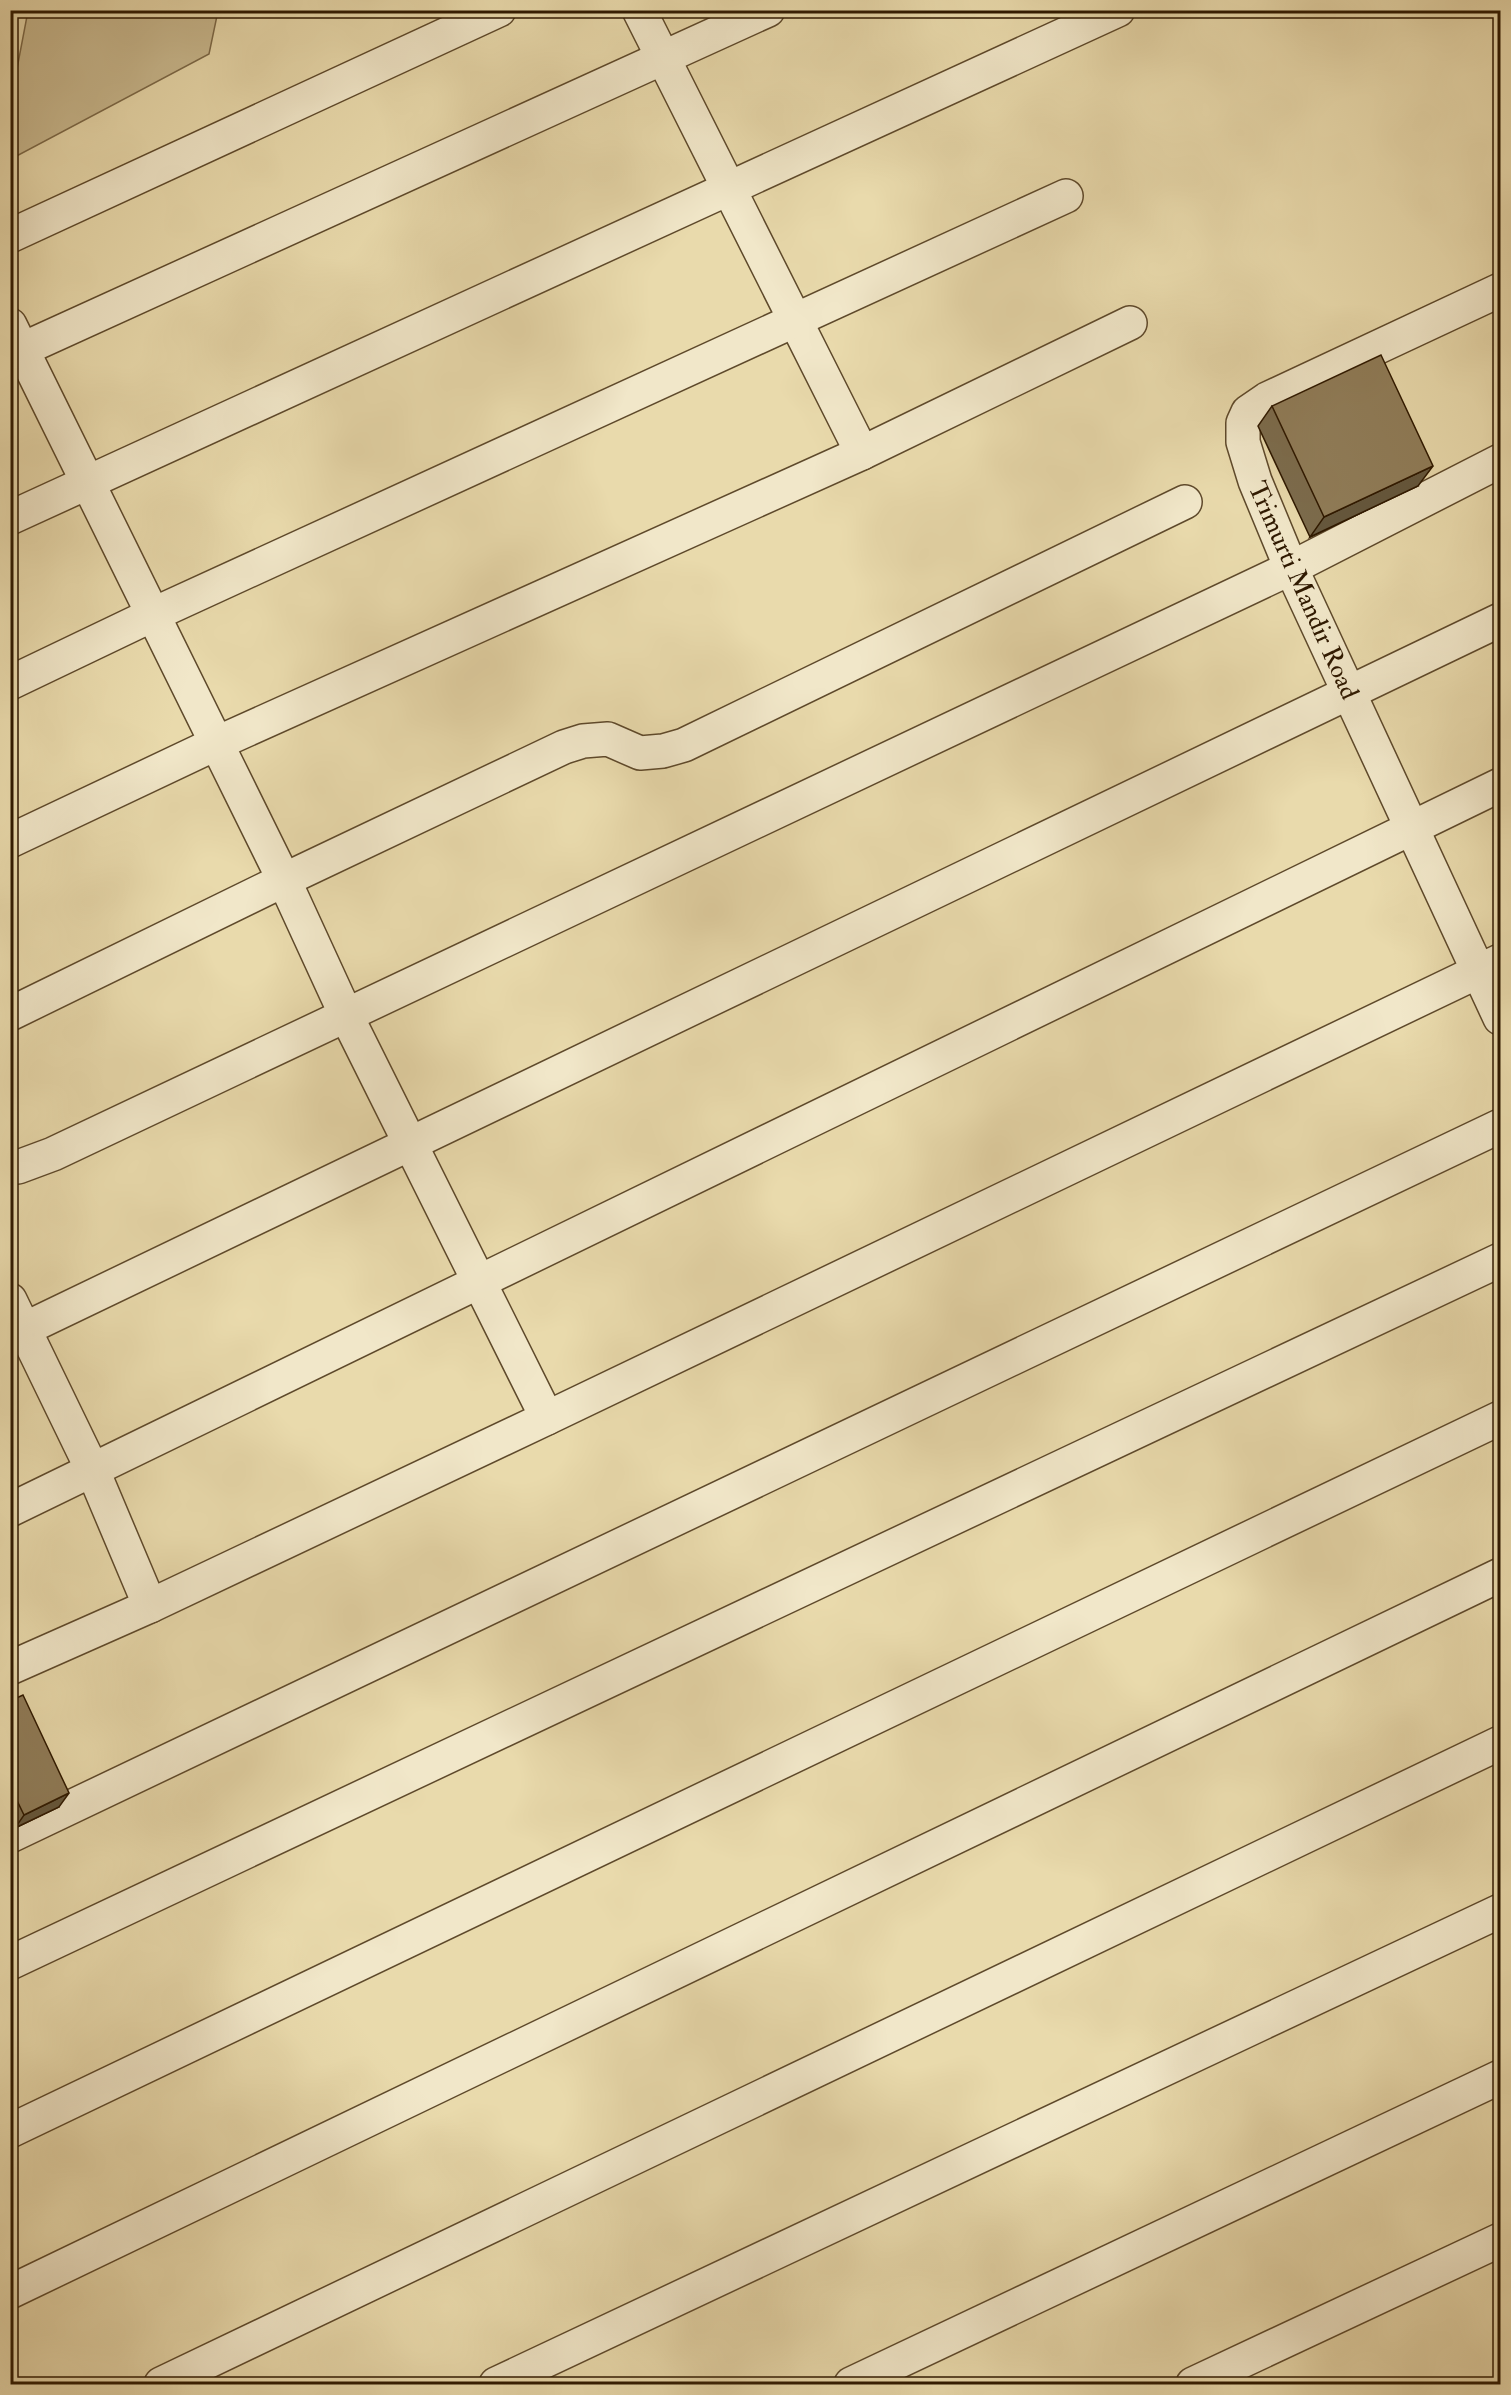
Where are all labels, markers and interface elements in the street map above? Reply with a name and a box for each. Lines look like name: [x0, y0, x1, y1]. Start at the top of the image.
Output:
street label: Trimurti Mandir Road: [1241, 476, 1366, 705]

